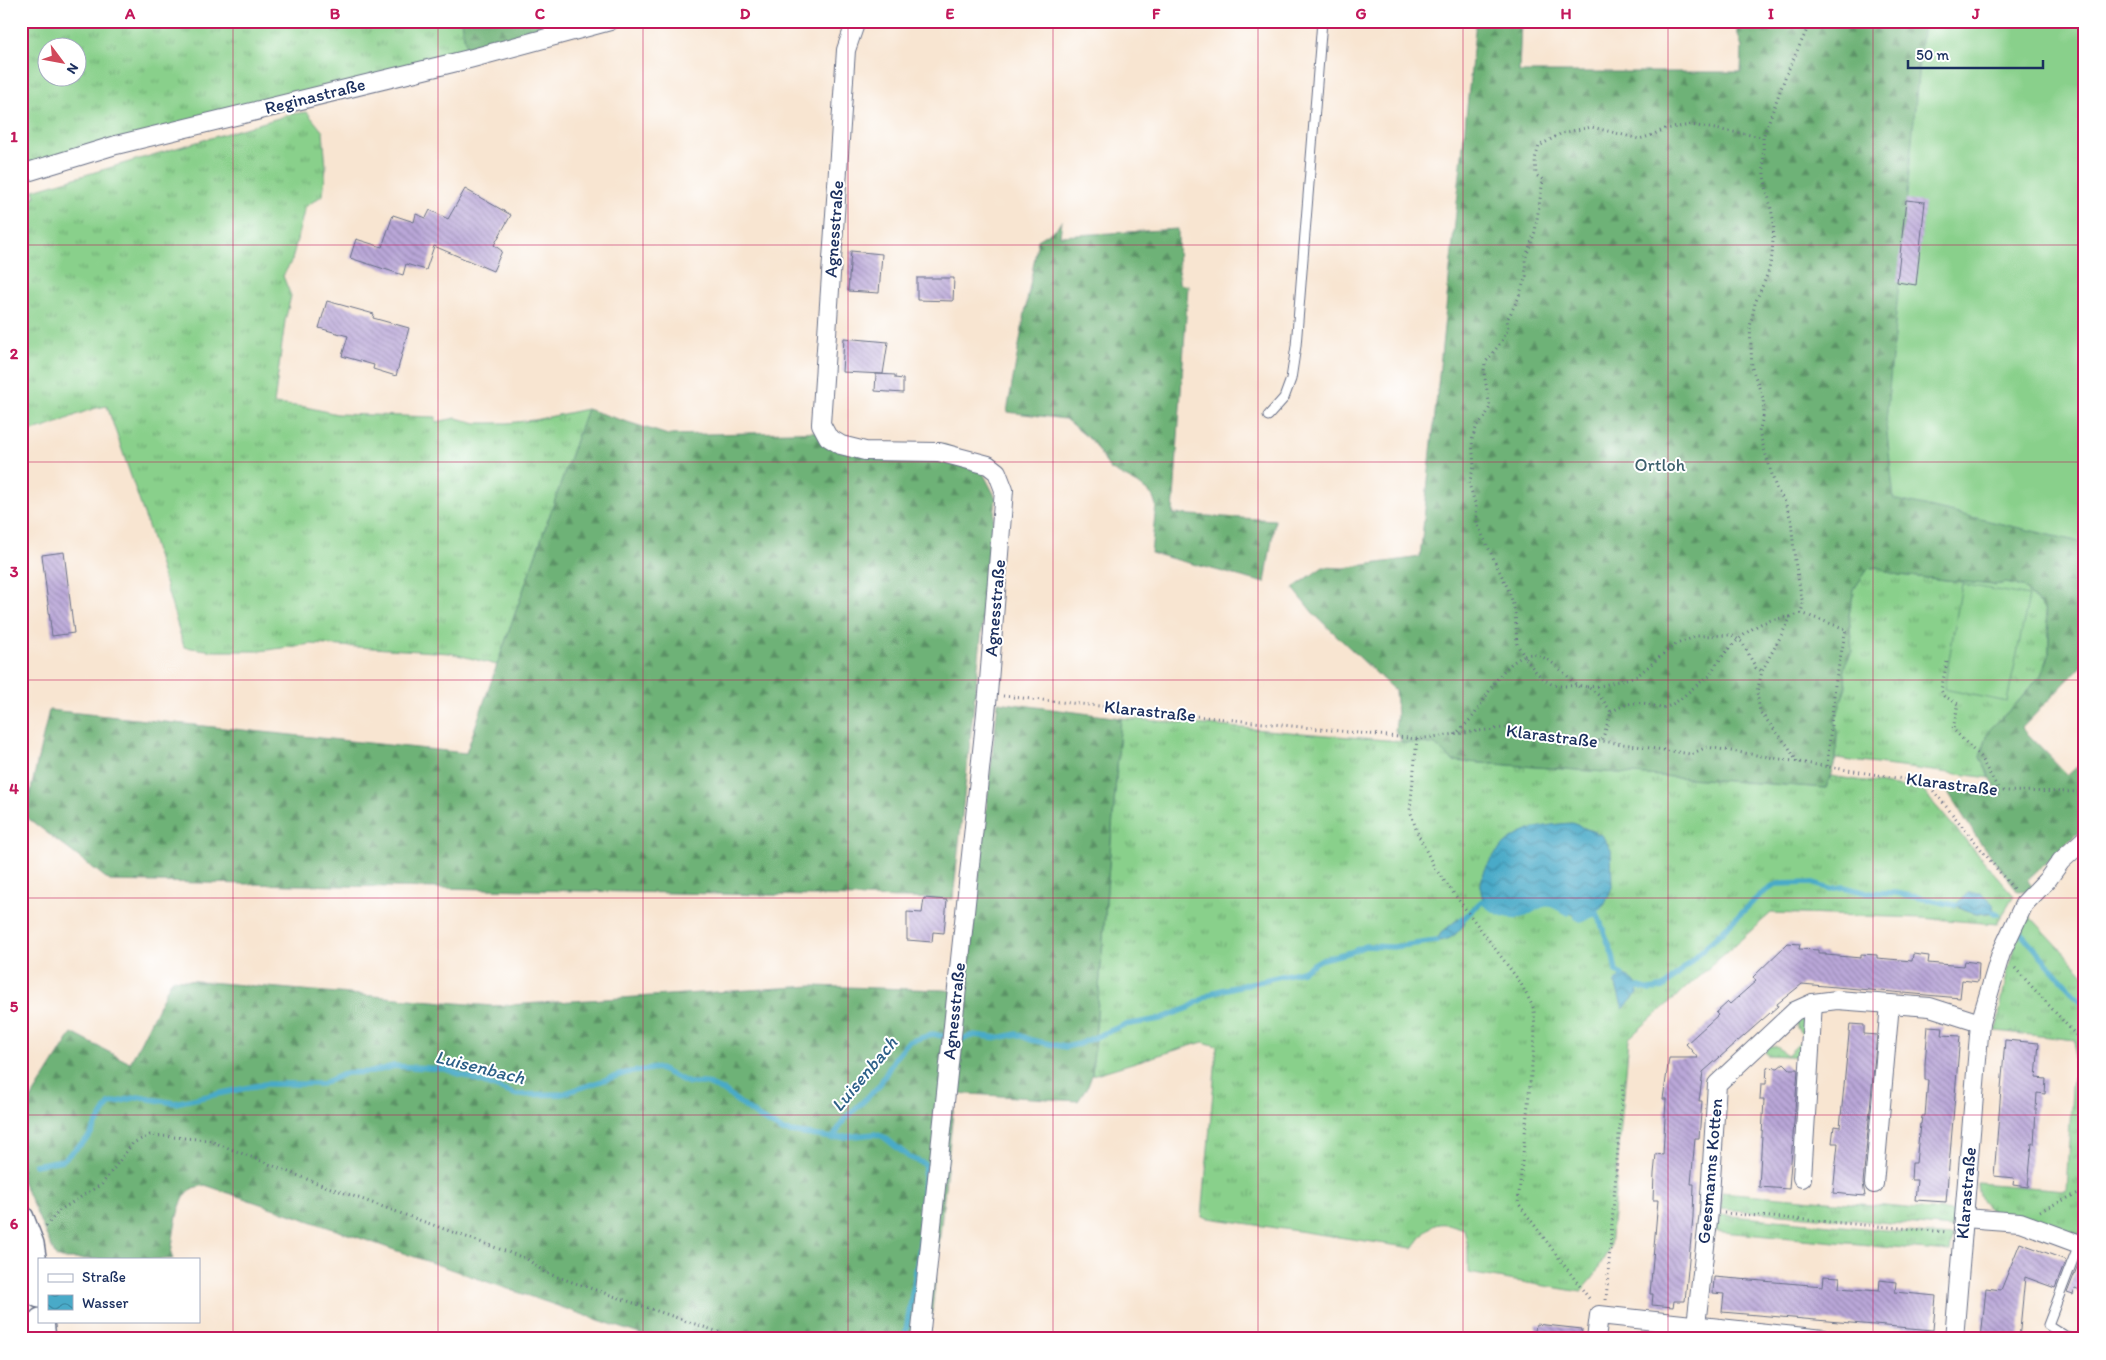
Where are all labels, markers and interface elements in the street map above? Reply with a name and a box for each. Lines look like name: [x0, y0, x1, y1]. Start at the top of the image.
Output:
text: A: [124, 4, 136, 23]
text: B: [330, 4, 341, 23]
text: C: [535, 4, 546, 23]
text: D: [740, 4, 751, 23]
text: E: [946, 4, 955, 23]
text: F: [1152, 4, 1161, 23]
text: G: [1355, 4, 1367, 23]
text: H: [1560, 4, 1572, 23]
text: I: [1768, 4, 1774, 23]
text: J: [1971, 4, 1980, 23]
north arrow: [38, 38, 88, 88]
scale bar: [1908, 38, 2044, 70]
text: 50 m: [1916, 46, 1949, 64]
text: N: [63, 60, 82, 77]
street label: Reginastraße: [262, 73, 368, 119]
text: 1: [10, 127, 18, 146]
street label: Agnesstraße: [820, 180, 848, 278]
text: 2: [10, 344, 19, 363]
park label: Ortloh: [1635, 454, 1686, 476]
street label: Agnesstraße: [980, 558, 1010, 658]
text: 3: [10, 562, 19, 581]
street label: Klarastraße: [1103, 695, 1197, 727]
street label: Klarastraße: [1505, 719, 1599, 753]
street label: Klarastraße: [1905, 767, 1999, 801]
text: 4: [9, 779, 19, 798]
street label: Agnesstraße: [938, 961, 970, 1061]
text: 5: [10, 997, 19, 1016]
water label: Luisenbach: [826, 1032, 902, 1116]
water label: Luisenbach: [433, 1045, 527, 1089]
street label: Geesmanns Kotten: [1693, 1097, 1727, 1245]
street label: Klarastraße: [1951, 1146, 1981, 1240]
text: 6: [10, 1214, 19, 1233]
legend: [38, 1258, 200, 1322]
text: Straße: [82, 1268, 126, 1286]
text: Wasser: [82, 1294, 129, 1312]

